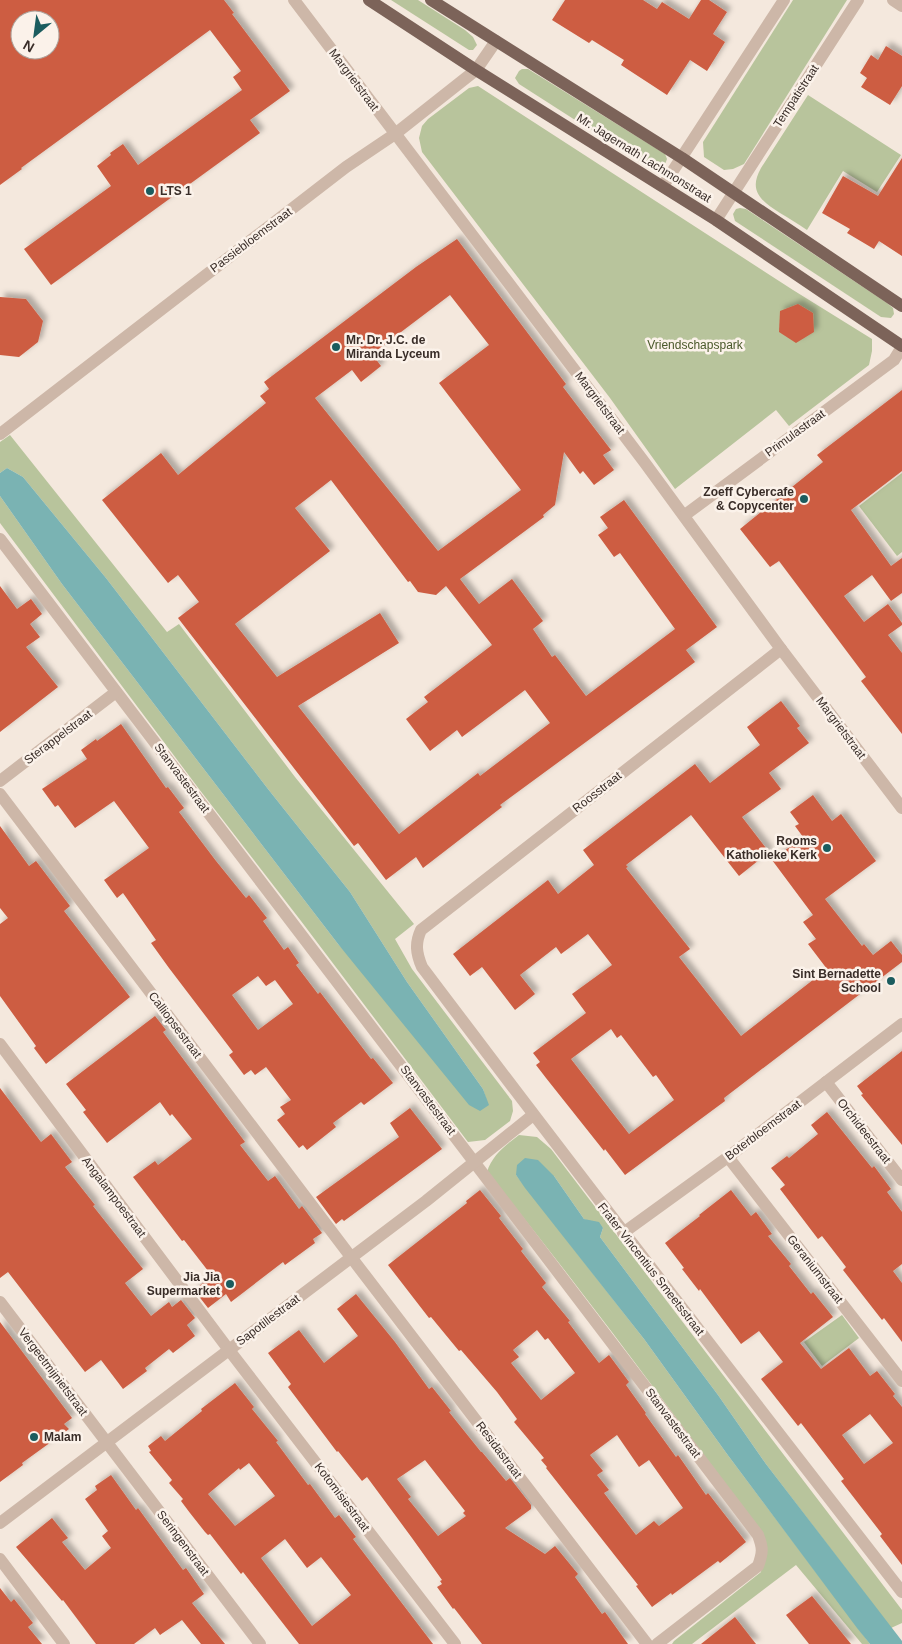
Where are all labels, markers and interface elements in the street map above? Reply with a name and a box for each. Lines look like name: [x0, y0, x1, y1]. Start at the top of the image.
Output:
north arrow: [10, 10, 60, 60]
text: N: [20, 37, 37, 56]
street label: Margrietstraat: [326, 46, 382, 114]
street label: Tempatistraat: [771, 61, 822, 130]
street label: Mr. Jagernath Lachmonstraat: [574, 111, 714, 206]
place label: LTS 1: [160, 184, 192, 198]
marker: LTS 1: [144, 185, 156, 197]
street label: Passiebloemstraat: [207, 204, 295, 275]
place label: Mr. Dr. J.C. de Miranda Lyceum: [346, 333, 440, 361]
park label: Vriendschapspark: [647, 338, 744, 352]
marker: Mr. Dr. J.C. de Miranda Lyceum: [330, 341, 342, 353]
street label: Margrietstraat: [572, 369, 628, 437]
street label: Primulastraat: [762, 406, 828, 459]
place label: Zoeff Cybercafe & Copycenter: [703, 485, 794, 513]
marker: Zoeff Cybercafe & Copycenter: [798, 493, 810, 505]
street label: Margrietstraat: [813, 694, 869, 762]
street label: Sterappelstraat: [21, 707, 95, 767]
street label: Stanvastestraat: [151, 740, 213, 816]
street label: Roosstraat: [570, 768, 625, 815]
place label: Rooms Katholieke Kerk: [726, 834, 817, 862]
marker: Rooms Katholieke Kerk: [821, 842, 833, 854]
place label: Sint Bernadette School: [792, 967, 881, 995]
marker: Sint Bernadette School: [885, 975, 897, 987]
street label: Calliopsestraat: [146, 989, 205, 1061]
street label: Stanvastestraat: [397, 1062, 459, 1138]
street label: Orchideestraat: [834, 1096, 894, 1167]
street label: Boterbloemstraat: [722, 1097, 804, 1163]
street label: Angalampoestraat: [79, 1154, 149, 1241]
street label: Frater Vincentius Smeetsstraat: [595, 1200, 708, 1339]
street label: Geraniumstraat: [784, 1232, 846, 1306]
place label: Jia Jia Supermarket: [147, 1270, 220, 1298]
marker: Jia Jia Supermarket: [224, 1278, 236, 1290]
street label: Sapotillestraat: [233, 1291, 303, 1348]
street label: Vergeetmijnietstraat: [15, 1325, 91, 1419]
street label: Stanvastestraat: [642, 1385, 704, 1461]
street label: Residastraat: [473, 1419, 525, 1482]
place label: Malam: [44, 1430, 81, 1444]
marker: Malam: [28, 1431, 40, 1443]
street label: Kotomisiestraat: [312, 1460, 373, 1535]
street label: Seringenstraat: [154, 1508, 212, 1579]

